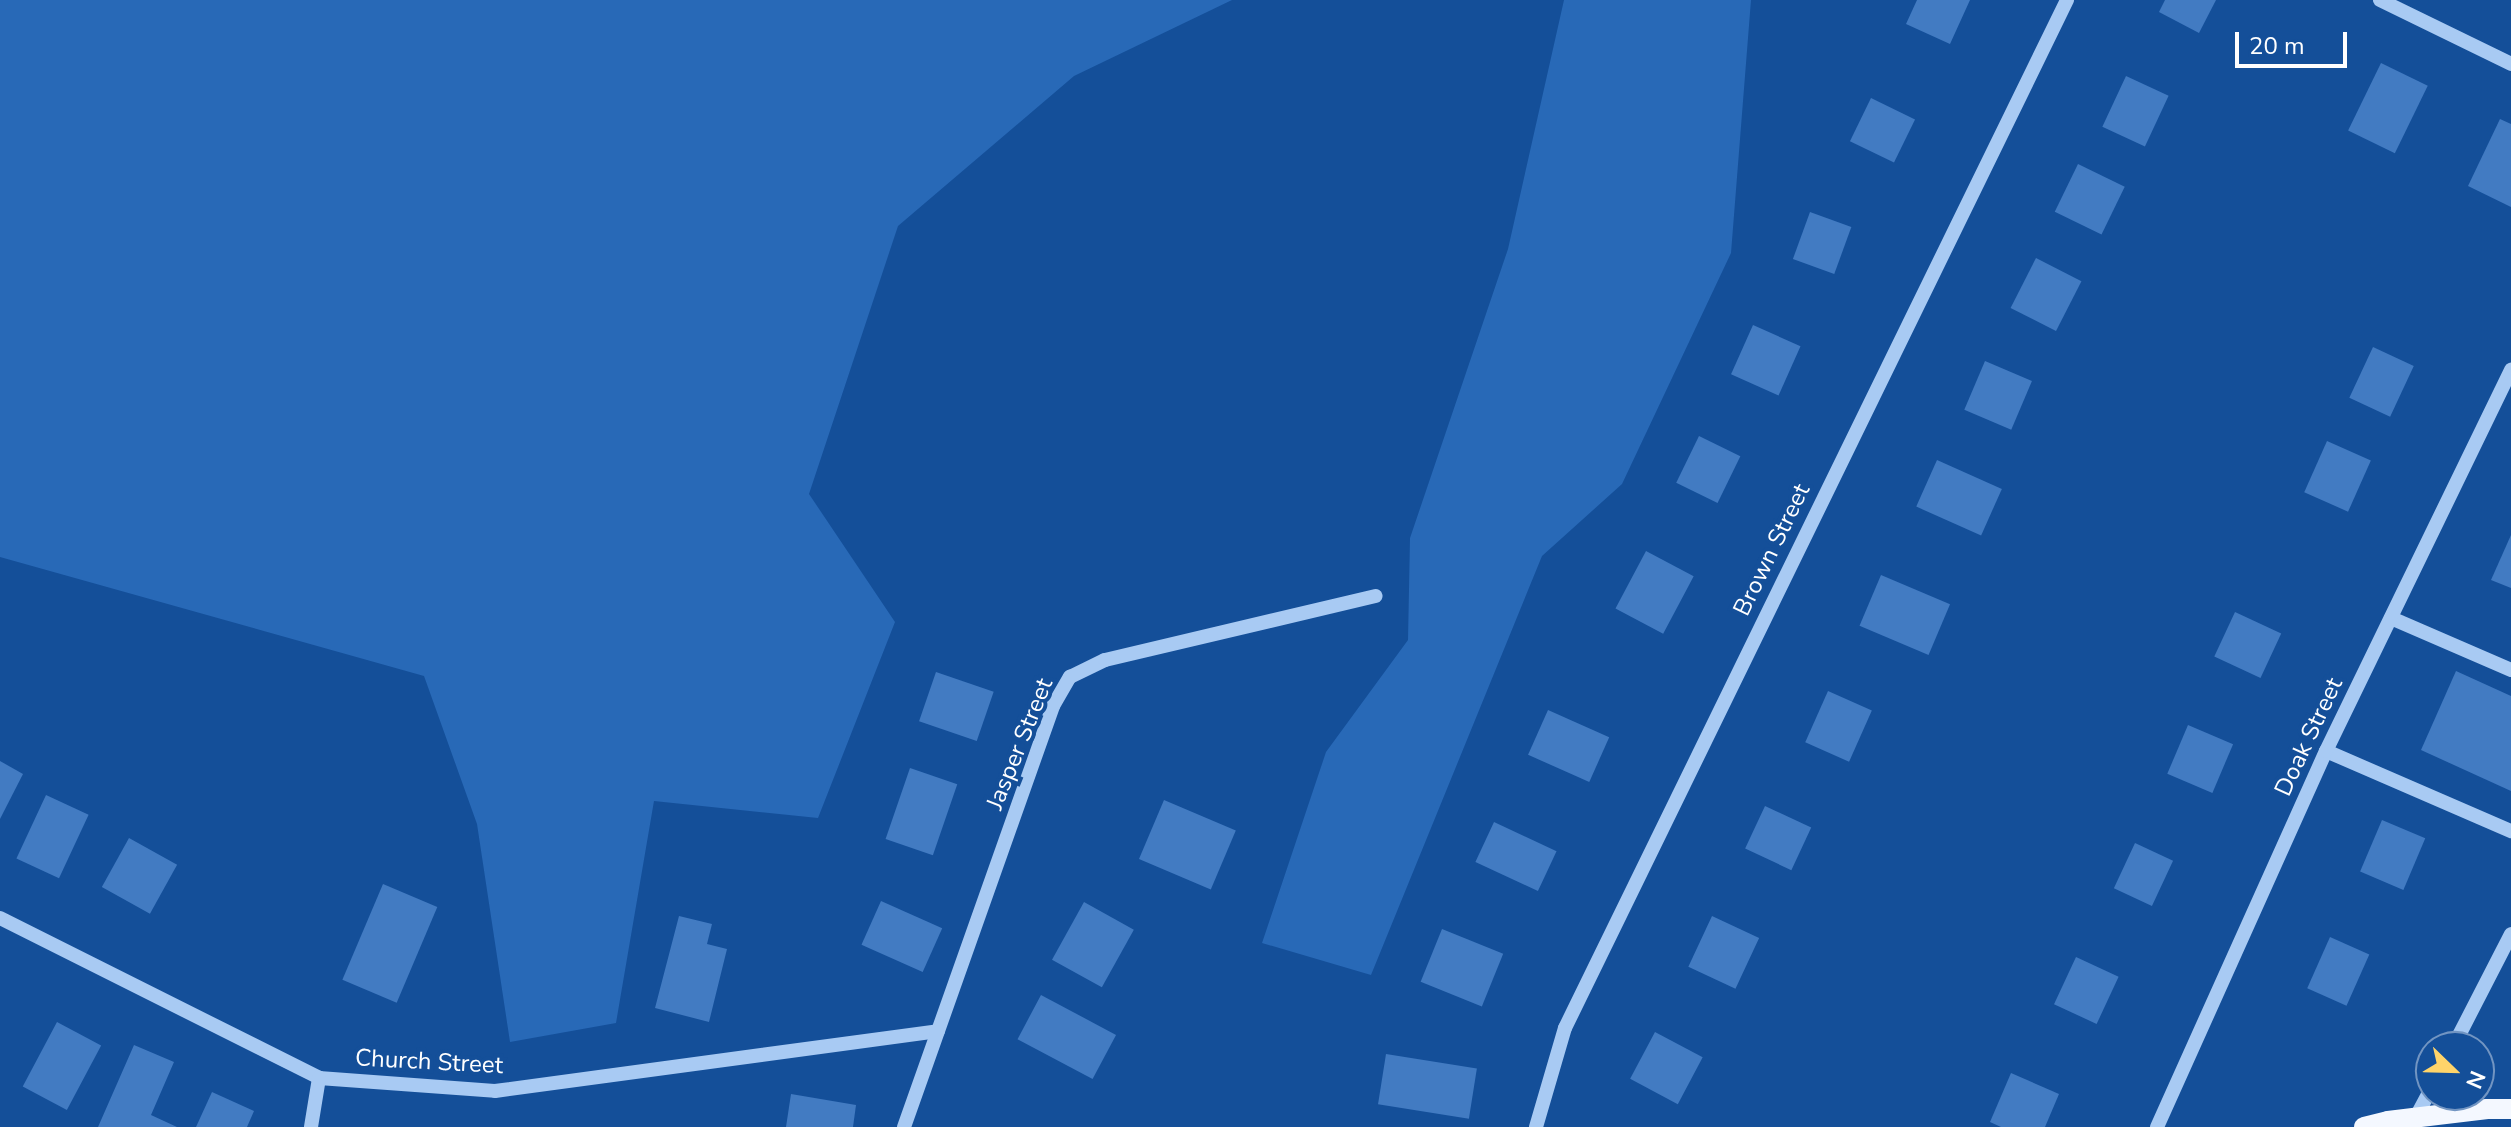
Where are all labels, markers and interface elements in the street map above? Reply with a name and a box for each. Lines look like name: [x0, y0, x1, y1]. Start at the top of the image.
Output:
scale bar: [2239, 16, 2351, 66]
text: 20 m: [2249, 30, 2305, 62]
street label: Brown Street: [1728, 479, 1816, 621]
street label: Doak Street: [2269, 673, 2349, 801]
street label: Jasper Street: [981, 674, 1059, 814]
north arrow: [2415, 1031, 2495, 1111]
street label: Church Street: [354, 1044, 504, 1080]
text: N: [2458, 1066, 2492, 1093]

